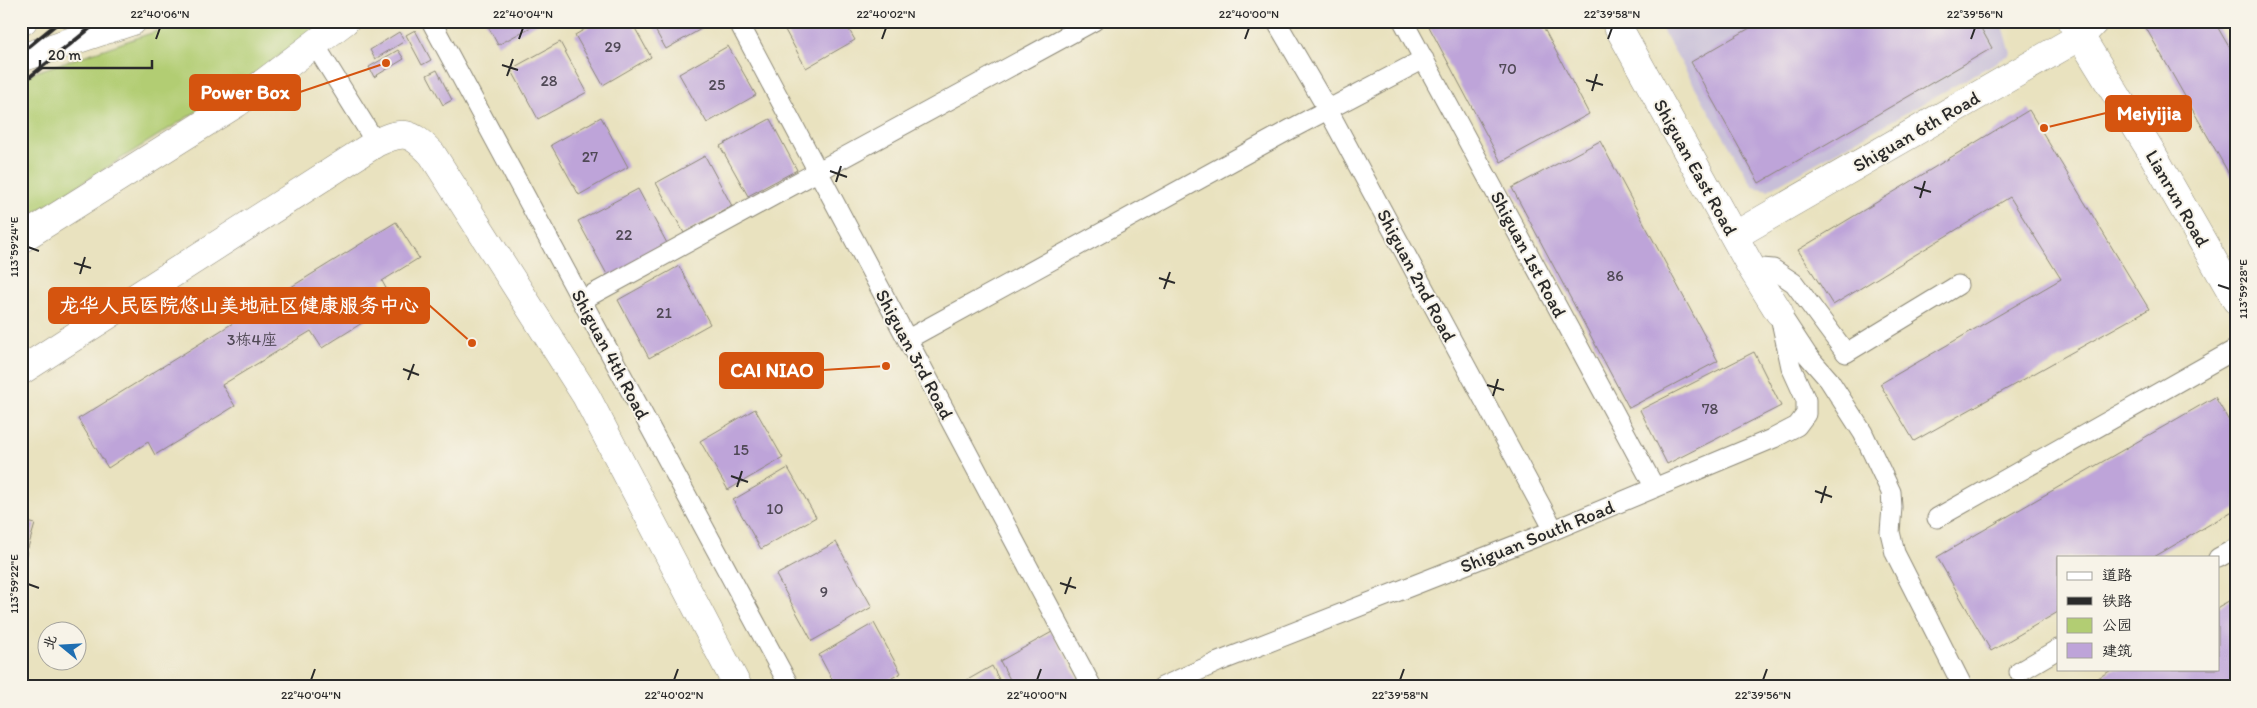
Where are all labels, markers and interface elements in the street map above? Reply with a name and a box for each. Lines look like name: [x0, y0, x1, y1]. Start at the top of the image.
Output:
text: 22°40'06"N: [130, 7, 190, 21]
text: 22°40'04"N: [493, 7, 553, 21]
text: 22°40'02"N: [856, 7, 916, 21]
text: 22°40'00"N: [1219, 7, 1279, 21]
text: 22°39'58"N: [1584, 7, 1640, 21]
text: 22°39'56"N: [1947, 7, 2003, 21]
house number: 29: [605, 37, 621, 56]
scale bar: [40, 38, 152, 70]
text: 20 m: [48, 46, 82, 64]
house number: 70: [1499, 59, 1517, 78]
house number: 28: [540, 71, 558, 90]
callout: Power Box: [190, 75, 300, 110]
house number: 25: [709, 75, 725, 94]
text: Power Box: [201, 80, 291, 104]
street label: Shiguan 6th Road: [1849, 85, 1984, 177]
street label: Shiguan East Road: [1649, 95, 1743, 240]
callout: Meiyijia: [2106, 96, 2191, 131]
text: Meiyijia: [2117, 101, 2182, 126]
street label: Lianrun Road: [2141, 146, 2215, 251]
house number: 27: [582, 147, 598, 166]
street label: Shiguan 1st Road: [1486, 187, 1572, 322]
street label: Shiguan 2nd Road: [1372, 205, 1461, 346]
text: 113°59'24"E: [7, 216, 21, 277]
house number: 22: [616, 225, 633, 244]
text: 113°59'28"E: [2236, 259, 2250, 319]
house number: 86: [1606, 266, 1624, 285]
street label: Shiguan 4th Road: [567, 285, 655, 424]
street label: Shiguan 3rd Road: [871, 285, 959, 424]
callout: 龙华人民医院悠山美地社区健康服务中心: [49, 288, 429, 323]
text: 龙华人民医院悠山美地社区健康服务中心: [59, 293, 419, 317]
house number: 21: [656, 303, 672, 322]
house number: 3栋4座: [227, 330, 277, 349]
callout: CAI NIAO: [720, 353, 823, 388]
text: CAI NIAO: [730, 358, 814, 382]
house number: 78: [1702, 399, 1719, 418]
house number: 15: [733, 440, 749, 459]
street label: Shiguan South Road: [1457, 495, 1618, 578]
house number: 10: [766, 499, 784, 518]
text: 113°59'22"E: [7, 554, 21, 614]
legend: [2057, 556, 2220, 670]
text: 道路: [2102, 566, 2132, 584]
house number: 9: [820, 582, 828, 601]
text: 铁路: [2102, 592, 2132, 610]
text: 公园: [2102, 616, 2132, 634]
north arrow: [38, 620, 88, 670]
text: 北: [40, 633, 60, 651]
text: 建筑: [2102, 642, 2132, 660]
text: 22°40'04"N: [281, 688, 341, 702]
text: 22°40'02"N: [644, 688, 704, 702]
text: 22°40'00"N: [1007, 688, 1067, 702]
text: 22°39'58"N: [1372, 688, 1428, 702]
text: 22°39'56"N: [1735, 688, 1791, 702]

